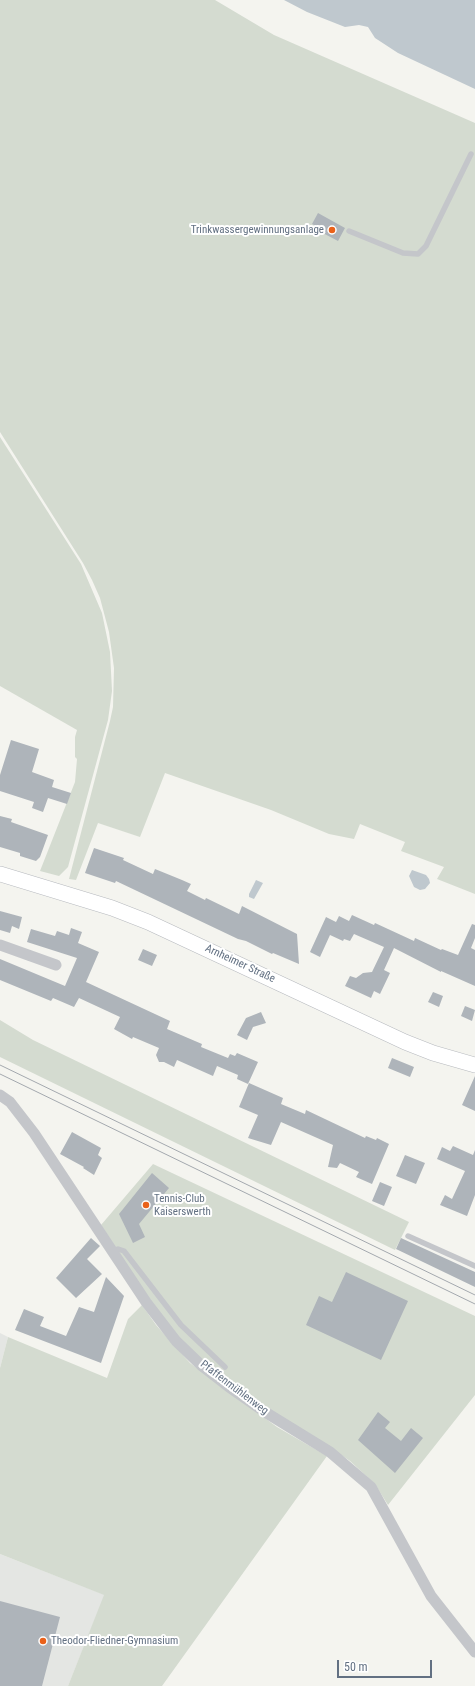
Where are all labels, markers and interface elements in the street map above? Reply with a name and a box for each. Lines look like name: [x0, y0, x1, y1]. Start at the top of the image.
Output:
place label: Trinkwassergewinnungsanlage: [191, 223, 324, 237]
marker: Trinkwassergewinnungsanlage: [327, 225, 337, 235]
street label: Arnheimer Straße: [203, 942, 277, 986]
place label: Tennis-Club Kaiserswerth: [154, 1192, 211, 1218]
marker: Tennis-Club Kaiserswerth: [141, 1200, 151, 1210]
street label: Pfaffenmühlenweg: [197, 1358, 271, 1418]
place label: Theodor-Fliedner-Gymnasium: [51, 1634, 178, 1648]
marker: Theodor-Fliedner-Gymnasium: [38, 1636, 48, 1646]
scale bar: [339, 1652, 434, 1678]
text: 50 m: [344, 1660, 368, 1674]

